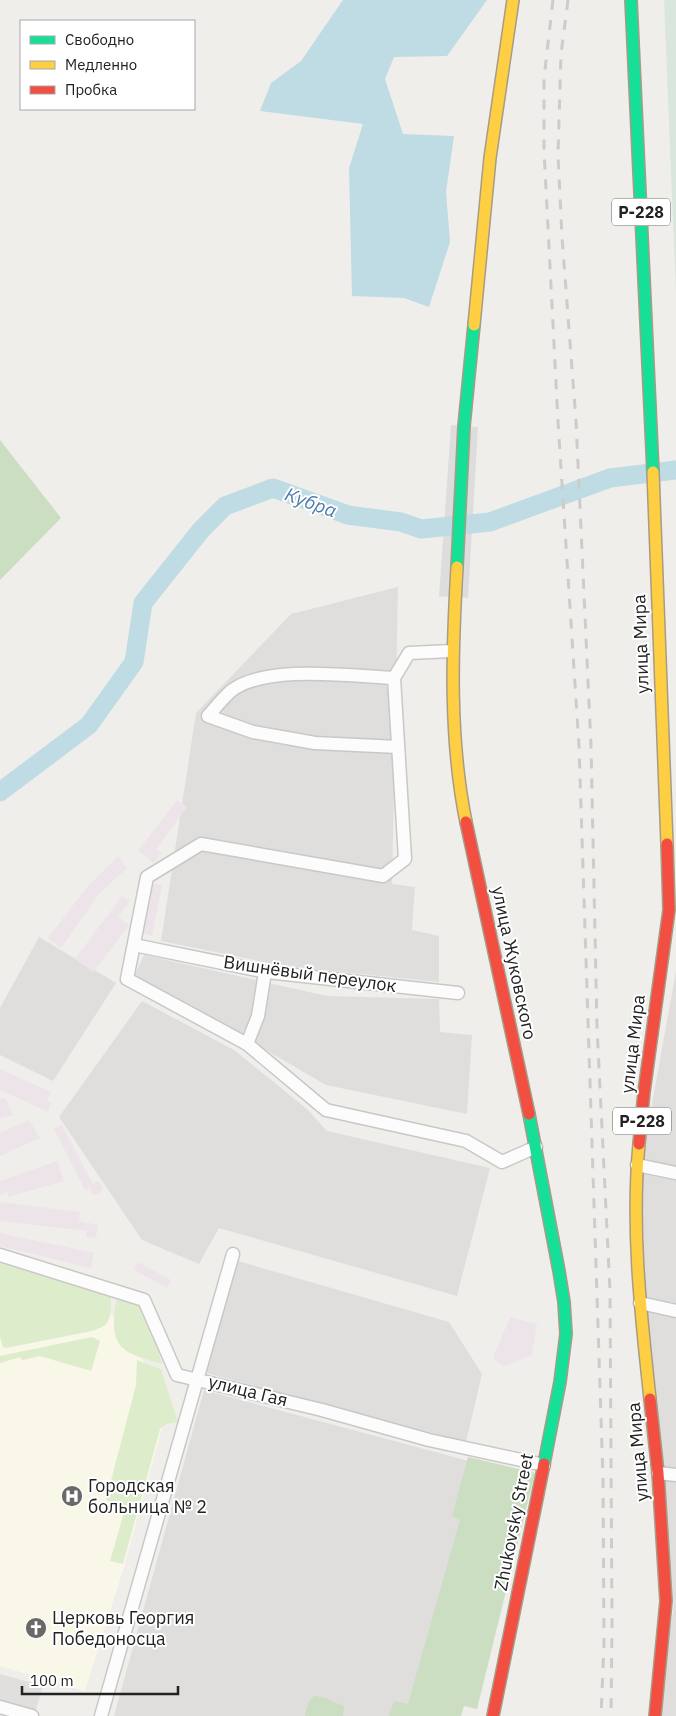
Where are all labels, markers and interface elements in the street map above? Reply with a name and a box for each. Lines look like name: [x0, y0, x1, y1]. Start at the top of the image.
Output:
legend: [20, 20, 195, 110]
text: Свободно: [65, 30, 134, 49]
text: Медленно: [65, 55, 137, 74]
text: Пробка: [65, 80, 117, 99]
road number: Р-228: [612, 198, 670, 226]
water label: Кубра: [282, 482, 340, 522]
street label: улица Мира: [627, 594, 654, 694]
street label: улица Жуковского: [487, 884, 542, 1042]
street label: Вишнёвый переулок: [222, 950, 398, 997]
street label: улица Мира: [615, 993, 650, 1095]
road number: Р-228: [613, 1108, 671, 1134]
street label: улица Гая: [206, 1370, 290, 1411]
street label: улица Мира: [622, 1401, 653, 1503]
street label: Zhukovsky Street: [489, 1451, 538, 1593]
place label: Городская больница № 2: [88, 1474, 207, 1518]
hospital icon: Городская больница № 2: [60, 1484, 84, 1508]
place label: Церковь Георгия Победоносца: [52, 1606, 194, 1650]
church icon: Церковь Георгия Победоносца: [24, 1616, 48, 1640]
scale bar: [22, 1664, 179, 1696]
text: 100 m: [30, 1671, 74, 1690]

